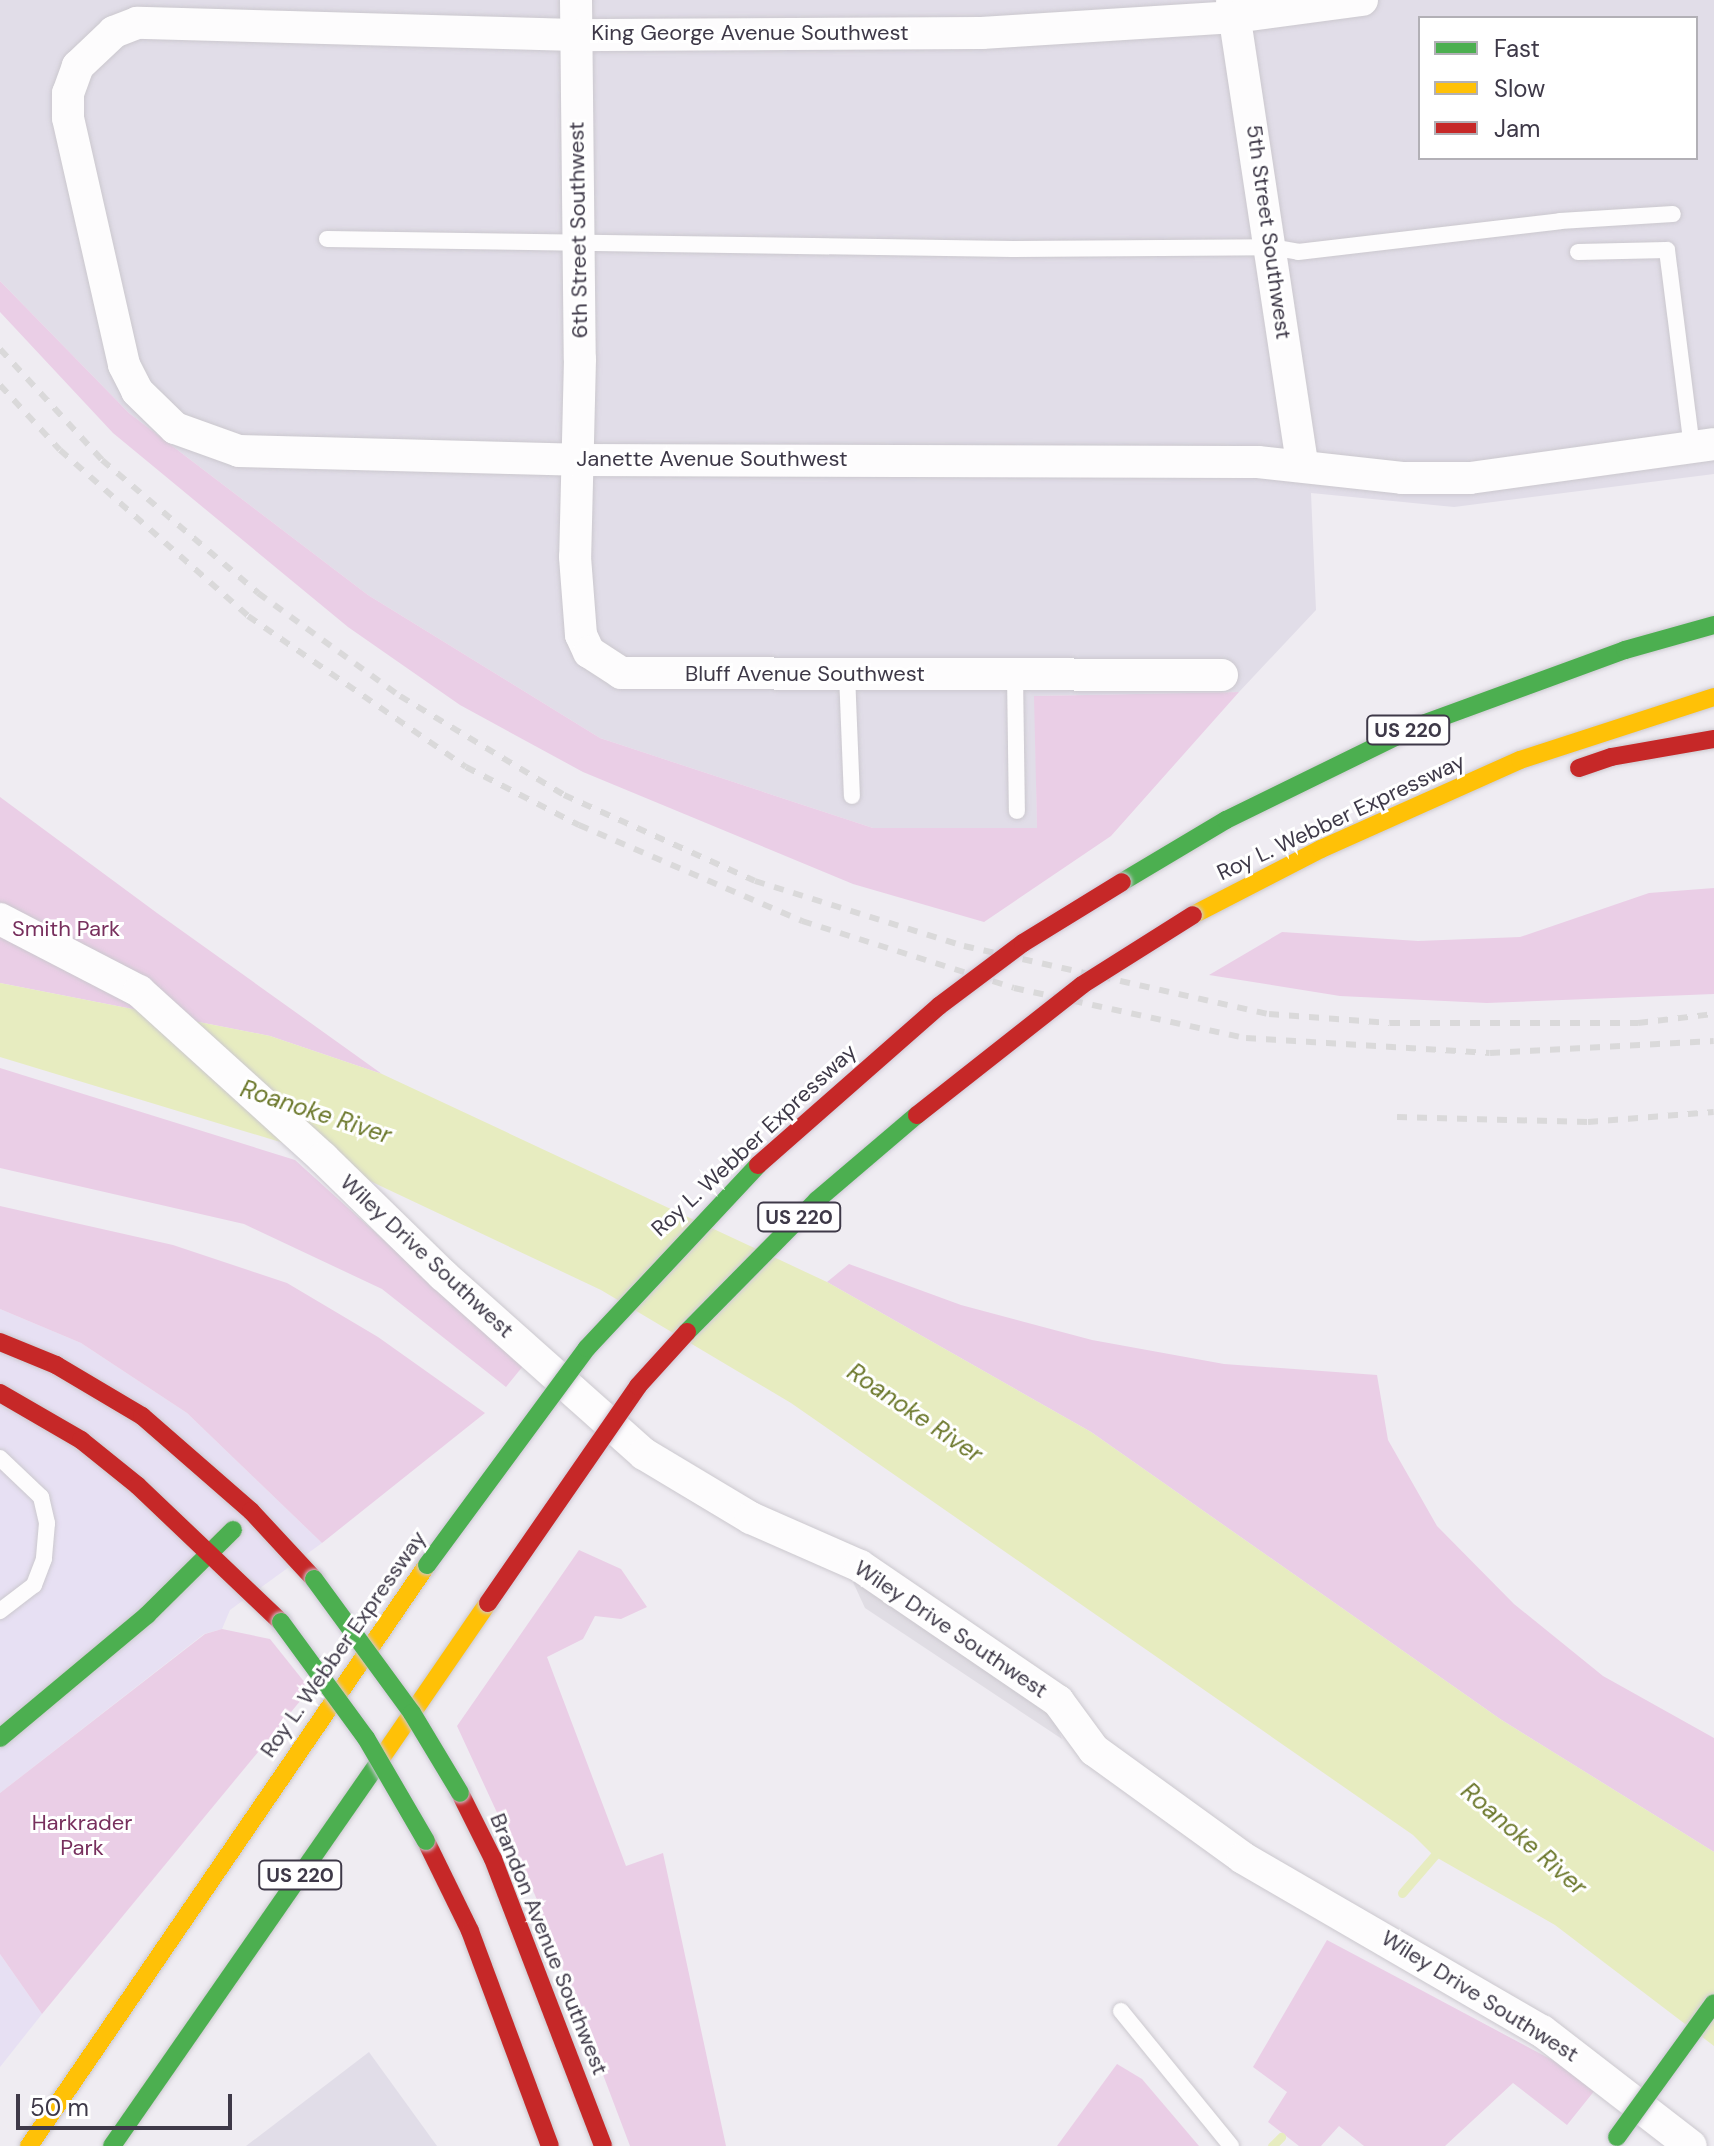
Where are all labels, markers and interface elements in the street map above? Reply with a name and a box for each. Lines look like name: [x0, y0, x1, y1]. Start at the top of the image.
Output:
legend: [1418, 16, 1698, 160]
street label: King George Avenue Southwest: [591, 20, 909, 46]
text: Fast: [1494, 33, 1540, 64]
text: Slow: [1494, 73, 1545, 104]
text: Jam: [1494, 113, 1540, 144]
street label: 6th Street Southwest: [563, 121, 593, 339]
street label: 5th Street Southwest: [1241, 123, 1297, 341]
street label: Janette Avenue Southwest: [576, 446, 848, 472]
street label: Bluff Avenue Southwest: [685, 661, 925, 687]
road number: US 220: [1366, 714, 1450, 746]
street label: Roy L. Webber Expressway: [1213, 748, 1469, 886]
park label: Smith Park: [12, 916, 120, 942]
street label: Roy L. Webber Expressway: [646, 1038, 862, 1242]
water label: Roanoke River: [237, 1074, 395, 1150]
street label: Wiley Drive Southwest: [335, 1169, 519, 1343]
road number: US 220: [757, 1201, 841, 1233]
water label: Roanoke River: [842, 1357, 988, 1469]
street label: Roy L. Webber Expressway: [255, 1526, 431, 1762]
street label: Wiley Drive Southwest: [849, 1555, 1053, 1703]
water label: Roanoke River: [1455, 1777, 1593, 1901]
park label: Harkrader Park: [32, 1809, 132, 1860]
street label: Brandon Avenue Southwest: [484, 1809, 614, 2079]
road number: US 220: [258, 1859, 342, 1891]
street label: Wiley Drive Southwest: [1377, 1925, 1583, 2067]
scale bar: [20, 2078, 236, 2128]
text: 50 m: [30, 2092, 89, 2123]

